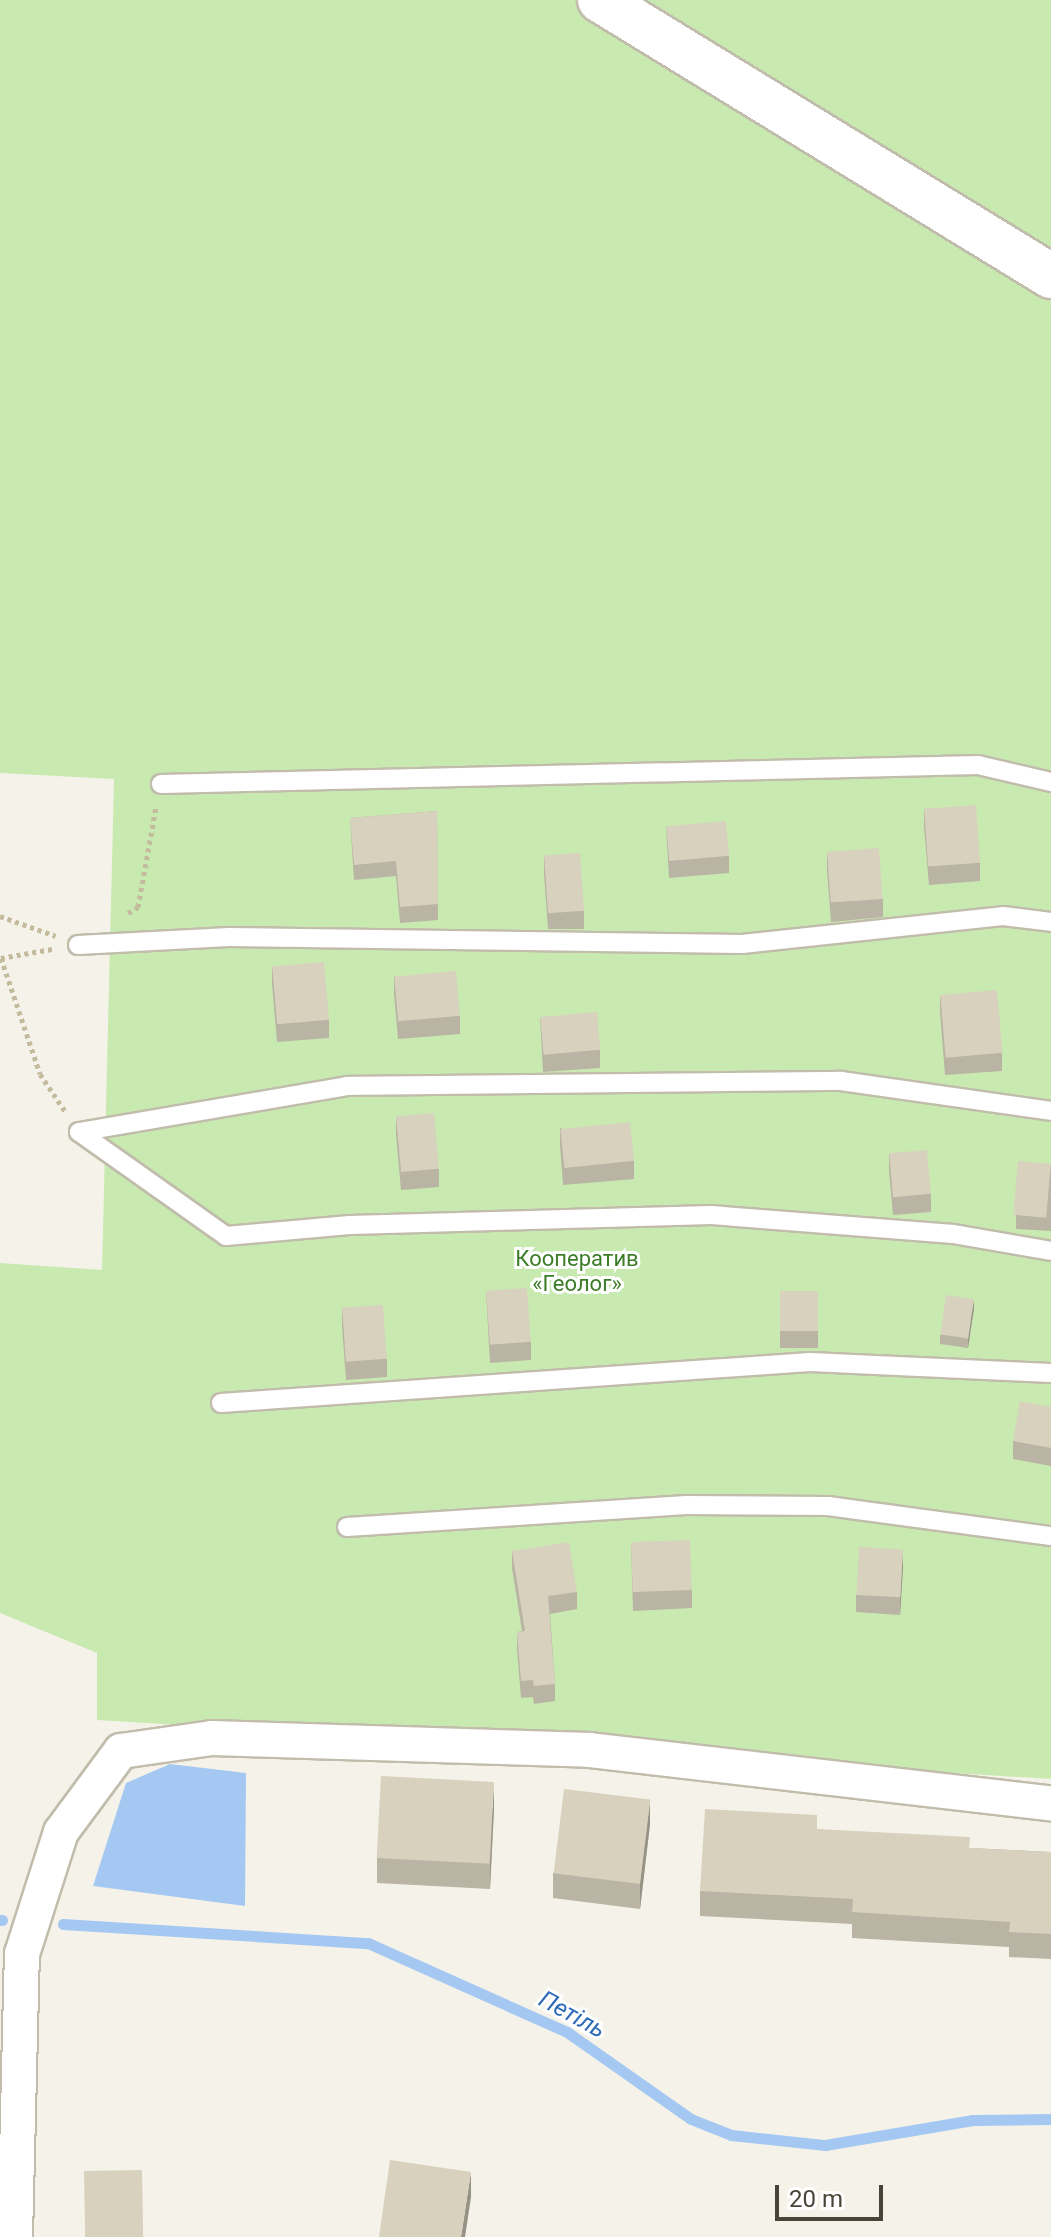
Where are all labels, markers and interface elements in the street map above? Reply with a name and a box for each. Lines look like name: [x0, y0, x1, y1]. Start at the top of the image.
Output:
park label: Кооператив «Геолог»: [515, 1245, 639, 1296]
water label: Петіль: [534, 1985, 610, 2045]
scale bar: [779, 2169, 887, 2219]
text: 20 m: [789, 2185, 843, 2213]

